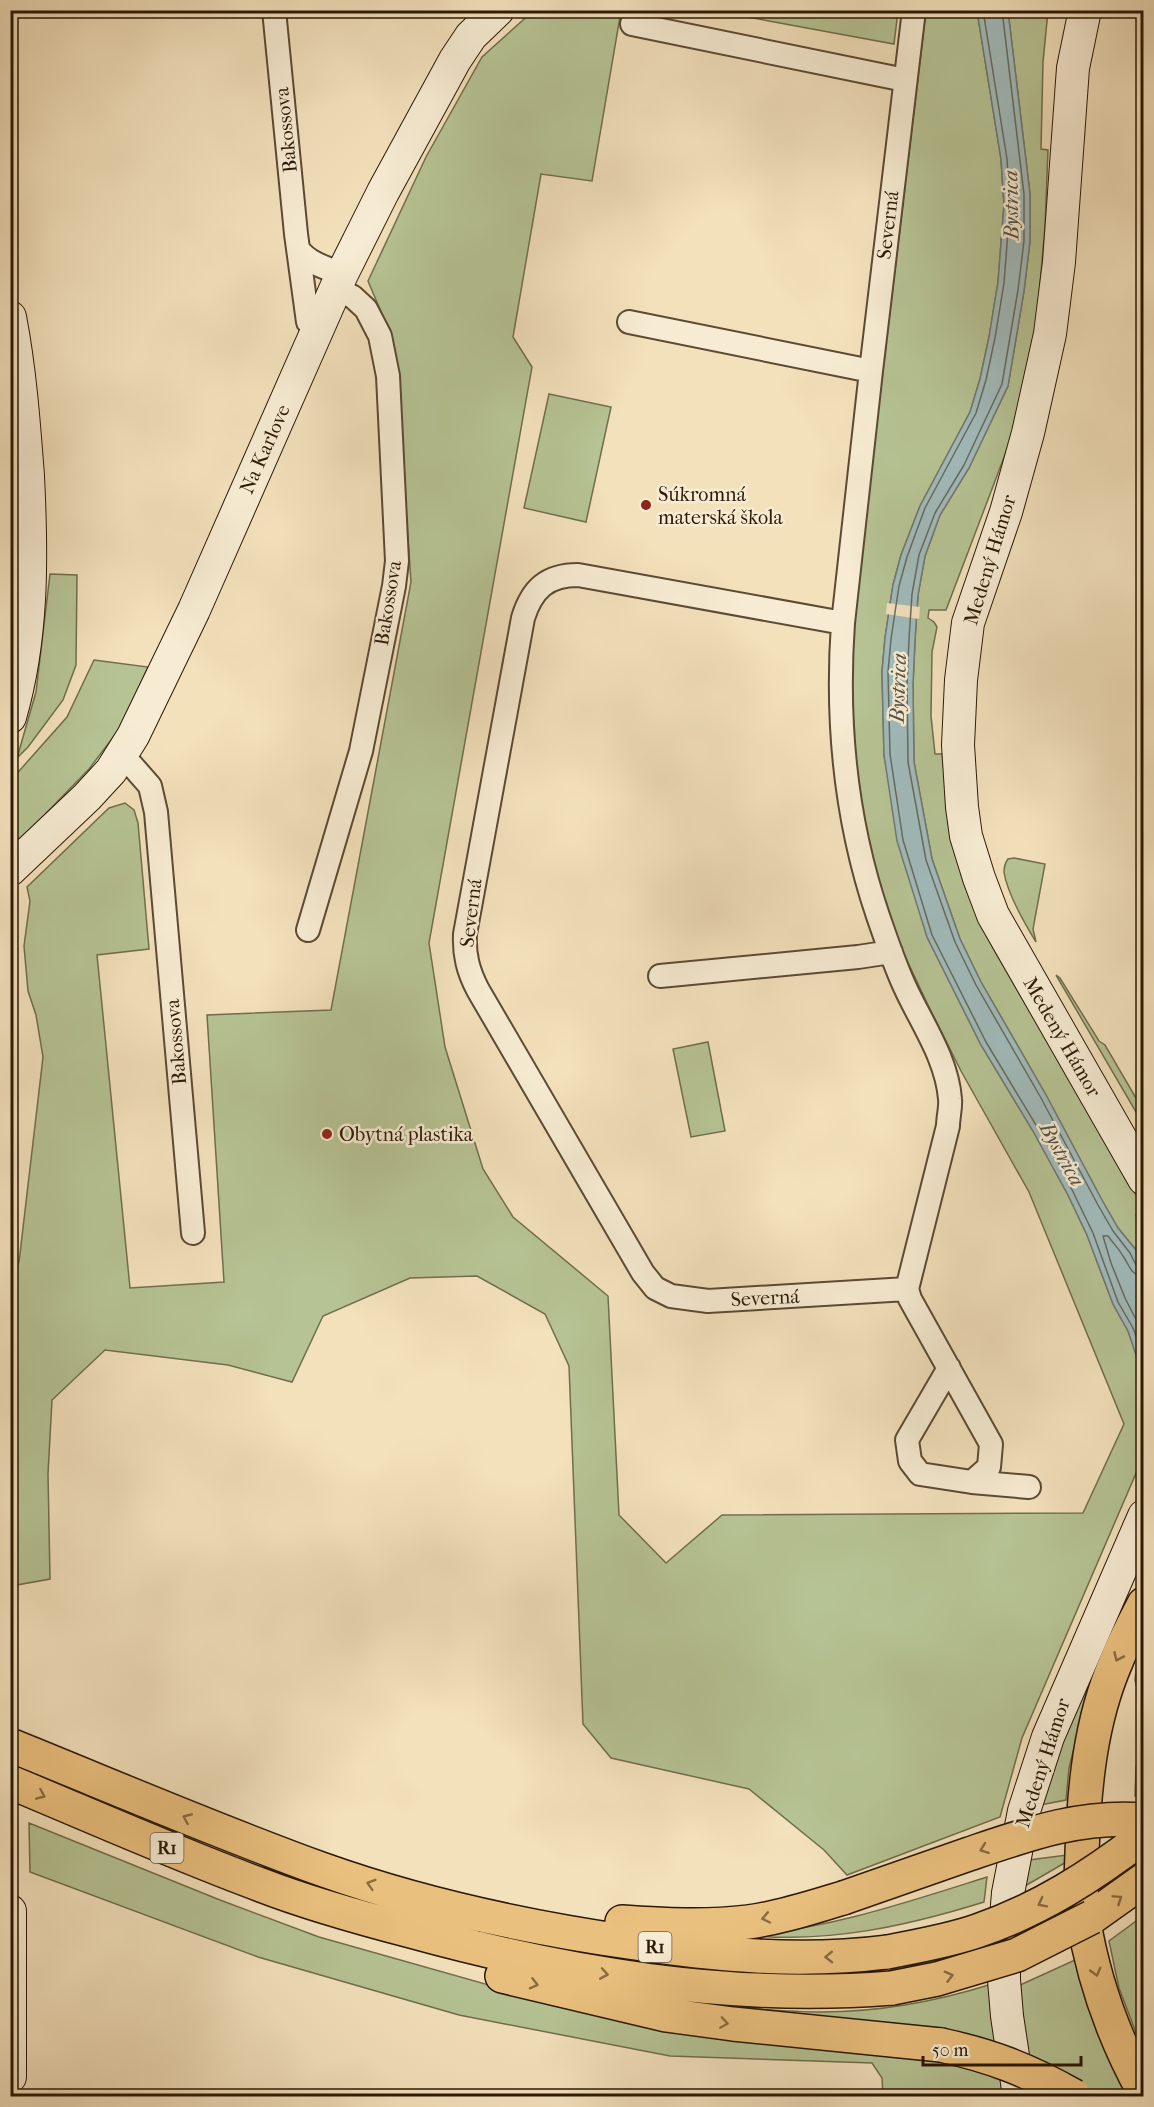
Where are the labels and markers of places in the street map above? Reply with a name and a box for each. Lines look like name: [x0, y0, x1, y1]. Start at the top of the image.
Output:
place label: Súkromná materská škola: [658, 483, 783, 529]
marker: Súkromná materská škola: [639, 498, 653, 512]
place label: Obytná plastika: [339, 1123, 474, 1146]
marker: Obytná plastika: [320, 1127, 334, 1141]

